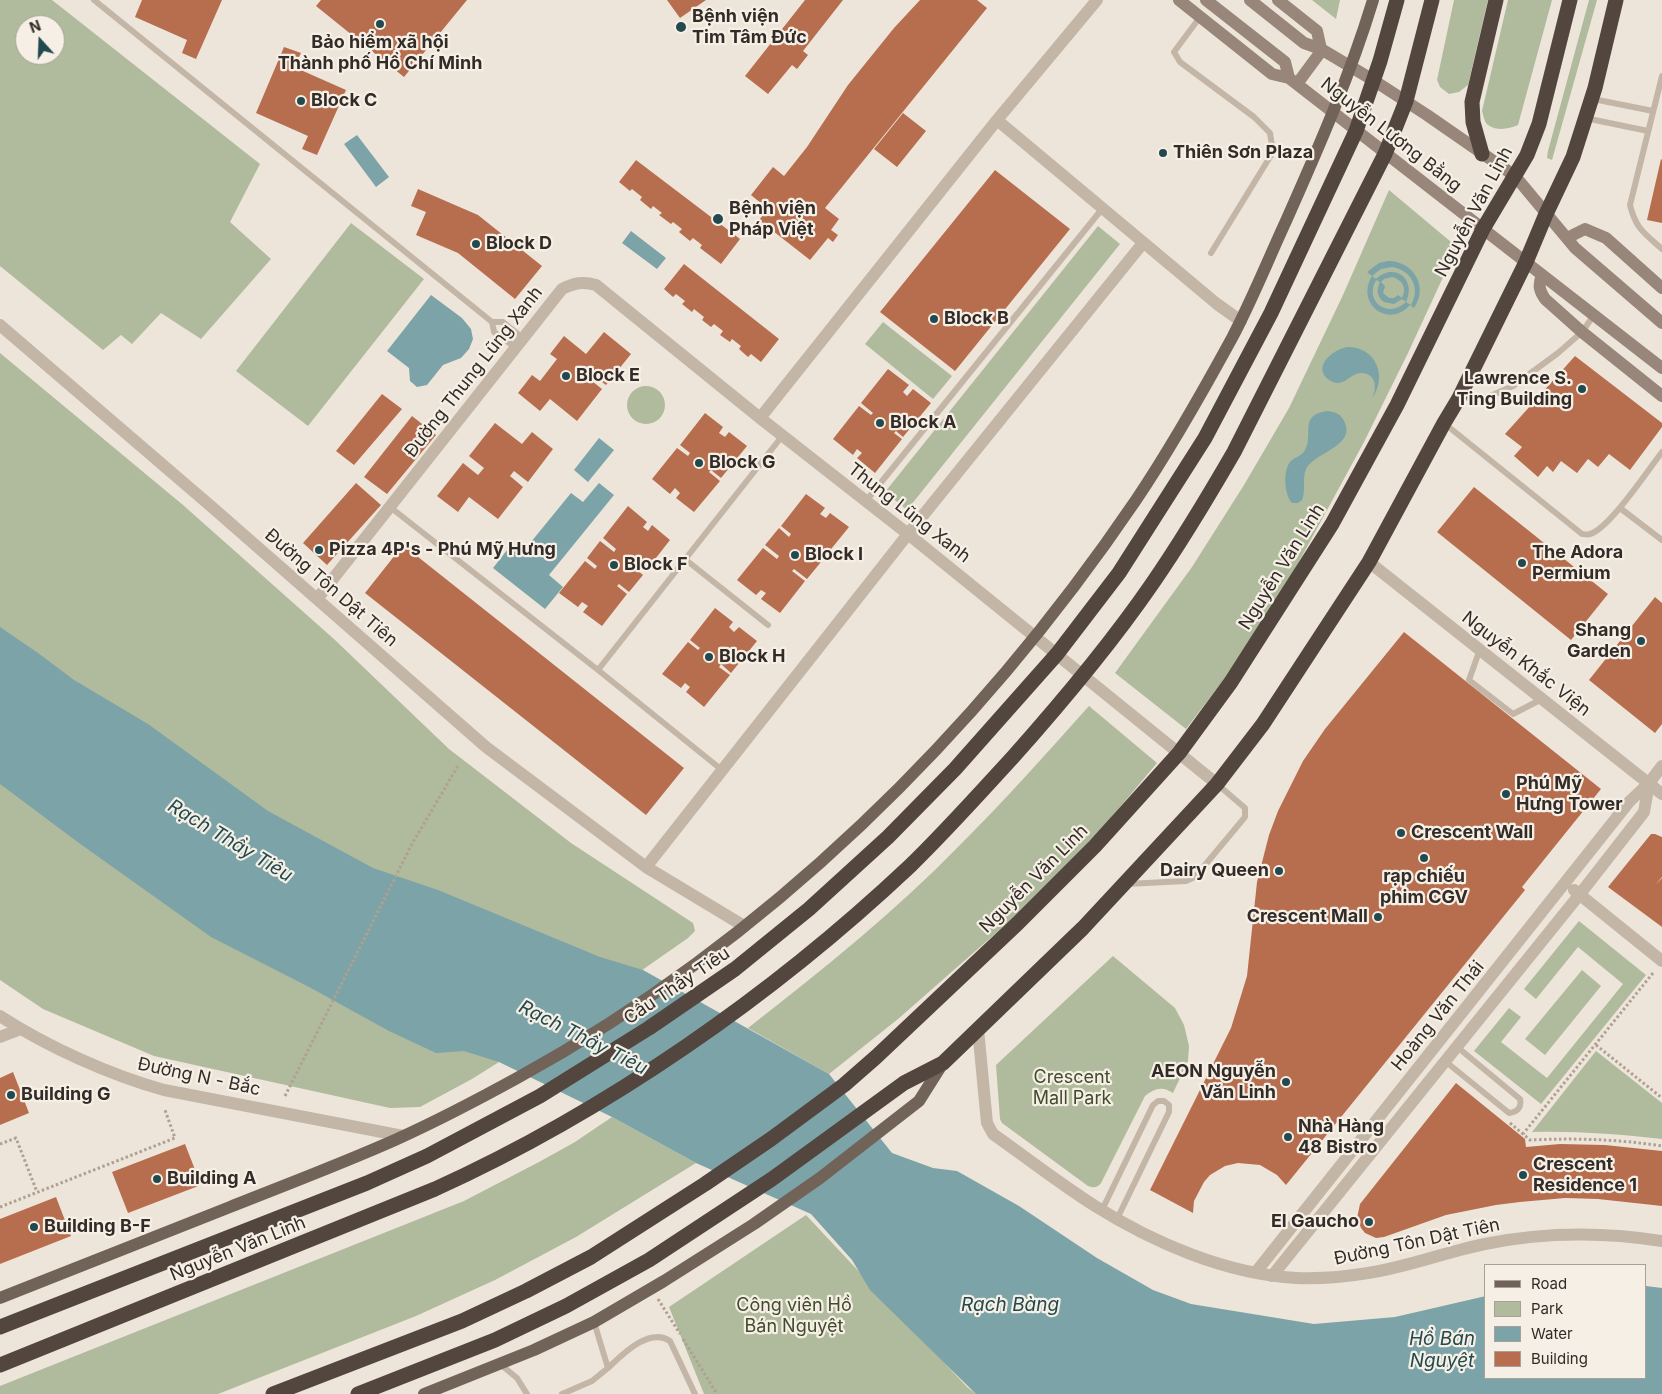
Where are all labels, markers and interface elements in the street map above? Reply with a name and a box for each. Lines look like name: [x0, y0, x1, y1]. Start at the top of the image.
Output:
place label: Bệnh viện Tim Tâm Đức: [692, 6, 807, 48]
north arrow: [15, 15, 65, 65]
text: N: [27, 17, 43, 36]
marker: Bảo hiểm xã hội Thành phố Hồ Chí Minh: [374, 18, 386, 30]
marker: Bệnh viện Tim Tâm Đức: [674, 20, 688, 34]
place label: Bảo hiểm xã hội Thành phố Hồ Chí Minh: [278, 32, 482, 74]
street label: Nguyễn Lương Bằng: [1316, 73, 1466, 197]
place label: Block C: [311, 90, 377, 112]
marker: Block C: [295, 95, 307, 107]
place label: Thiên Sơn Plaza: [1173, 142, 1313, 164]
street label: Nguyễn Văn Linh: [1431, 143, 1517, 281]
marker: Thiên Sơn Plaza: [1157, 147, 1169, 159]
place label: Bệnh viện Pháp Việt: [729, 198, 816, 240]
marker: Bệnh viện Pháp Việt: [711, 212, 725, 226]
place label: Block D: [486, 233, 552, 255]
marker: Block D: [470, 238, 482, 250]
street label: Đường Thung Lũng Xanh: [401, 282, 547, 462]
place label: Block B: [944, 308, 1009, 330]
marker: Block B: [928, 313, 940, 325]
place label: Block E: [576, 365, 640, 387]
place label: Lawrence S. Ting Building: [1457, 368, 1572, 410]
marker: Block E: [560, 370, 572, 382]
marker: Lawrence S. Ting Building: [1576, 383, 1588, 395]
place label: Block A: [890, 412, 957, 434]
marker: Block A: [874, 417, 886, 429]
place label: Block G: [709, 452, 776, 474]
marker: Block G: [693, 457, 705, 469]
street label: Thung Lũng Xanh: [843, 458, 975, 568]
street label: Nguyễn Văn Linh: [1235, 500, 1329, 634]
street label: Đường Tôn Dật Tiên: [260, 524, 402, 652]
place label: Pizza 4P's - Phú Mỹ Hưng: [329, 539, 556, 561]
place label: The Adora Permium: [1532, 542, 1623, 584]
marker: Pizza 4P's - Phú Mỹ Hưng: [313, 544, 325, 556]
place label: Block I: [805, 544, 863, 566]
marker: Block I: [789, 549, 801, 561]
place label: Block F: [624, 554, 688, 576]
marker: The Adora Permium: [1516, 557, 1528, 569]
marker: Block F: [608, 559, 620, 571]
street label: Nguyễn Khắc Viện: [1457, 607, 1595, 721]
place label: Shang Garden: [1567, 620, 1631, 662]
marker: Shang Garden: [1635, 635, 1647, 647]
place label: Block H: [719, 646, 786, 668]
marker: Block H: [703, 651, 715, 663]
place label: Phú Mỹ Hưng Tower: [1516, 773, 1623, 816]
marker: Phú Mỹ Hưng Tower: [1500, 788, 1512, 800]
water label: Rạch Thầy Tiêu: [164, 795, 296, 887]
street label: Nguyễn Văn Linh: [975, 820, 1093, 938]
place label: Crescent Wall: [1411, 822, 1533, 844]
marker: Crescent Wall: [1395, 827, 1407, 839]
marker: rạp chiếu phim CGV: [1418, 852, 1430, 864]
place label: Dairy Queen: [1160, 860, 1269, 882]
marker: Dairy Queen: [1273, 865, 1285, 877]
place label: rạp chiếu phim CGV: [1380, 866, 1468, 909]
place label: Crescent Mall: [1247, 906, 1368, 928]
marker: Crescent Mall: [1372, 911, 1384, 923]
street label: Cầu Thầy Tiêu: [620, 943, 734, 1029]
street label: Hoàng Văn Thái: [1387, 957, 1489, 1075]
water label: Rạch Thầy Tiêu: [515, 996, 651, 1080]
street label: Đường N - Bắc: [136, 1053, 262, 1101]
place label: AEON Nguyễn Văn Linh: [1151, 1061, 1276, 1104]
park label: Crescent Mall Park: [1033, 1067, 1111, 1110]
marker: AEON Nguyễn Văn Linh: [1280, 1076, 1292, 1088]
place label: Building G: [21, 1084, 110, 1106]
marker: Building G: [5, 1089, 17, 1101]
place label: Nhà Hàng 48 Bistro: [1298, 1116, 1384, 1158]
marker: Nhà Hàng 48 Bistro: [1282, 1131, 1294, 1143]
place label: Crescent Residence 1: [1533, 1154, 1637, 1196]
place label: Building A: [167, 1168, 256, 1190]
marker: Crescent Residence 1: [1517, 1169, 1529, 1181]
marker: Building A: [151, 1173, 163, 1185]
place label: El Gaucho: [1271, 1211, 1359, 1233]
street label: Nguyễn Văn Linh: [167, 1212, 309, 1286]
street label: Đường Tôn Dật Tiên: [1332, 1214, 1502, 1270]
place label: Building B-F: [44, 1216, 151, 1238]
marker: El Gaucho: [1363, 1216, 1375, 1228]
marker: Building B-F: [28, 1221, 40, 1233]
legend: [1484, 1264, 1647, 1379]
text: Road: [1531, 1274, 1567, 1293]
water label: Rạch Bàng: [961, 1294, 1059, 1316]
park label: Công viên Hồ Bán Nguyệt: [736, 1295, 852, 1338]
text: Park: [1531, 1299, 1563, 1318]
text: Water: [1531, 1324, 1573, 1343]
water label: Hồ Bán Nguyệt: [1409, 1328, 1475, 1372]
text: Building: [1531, 1349, 1588, 1368]

